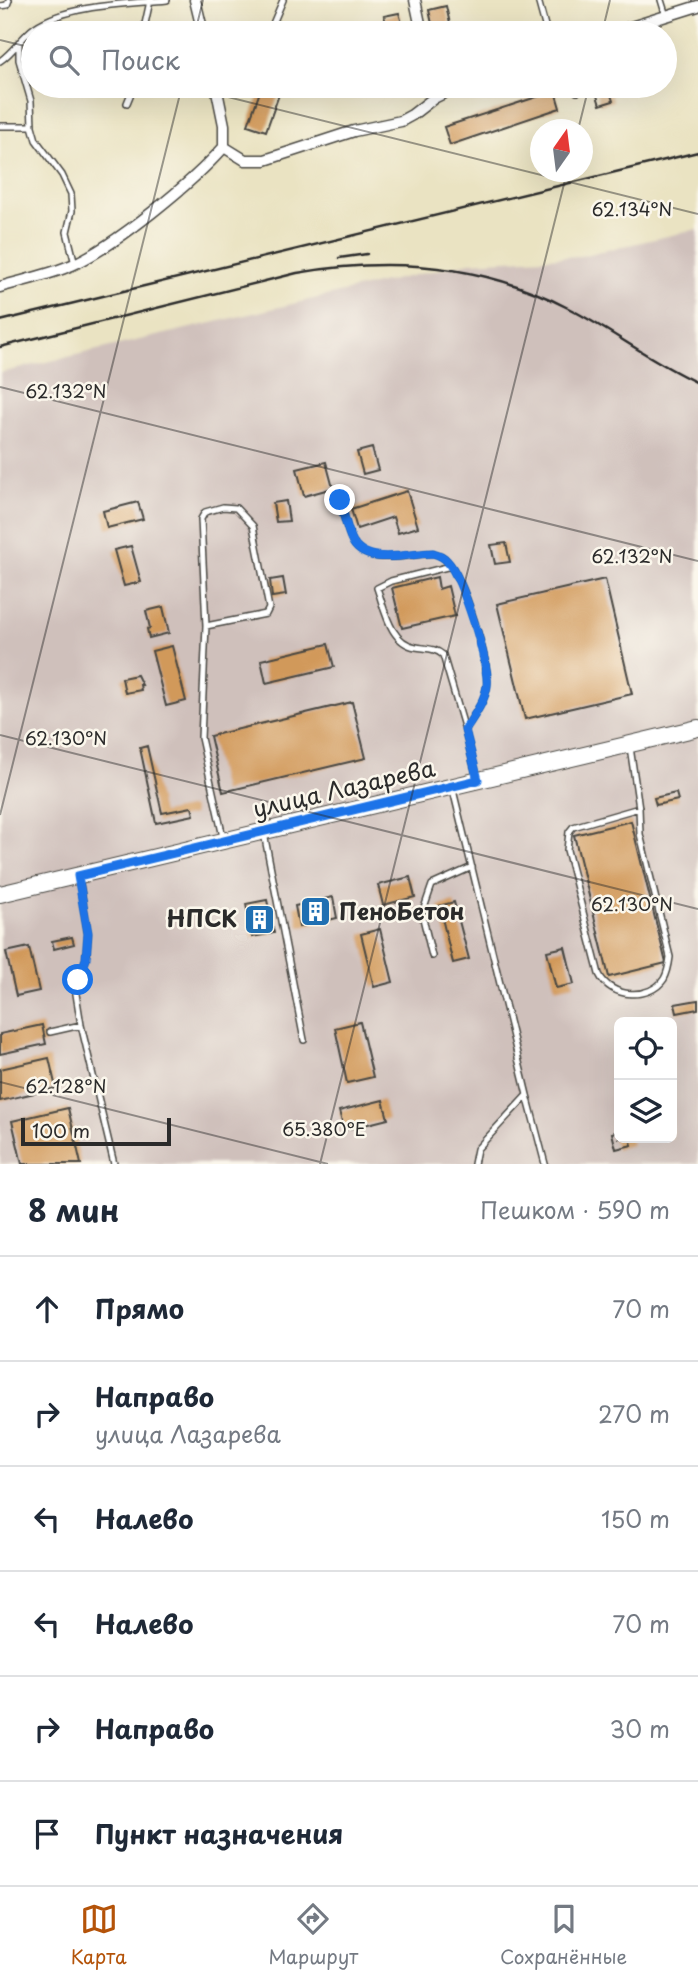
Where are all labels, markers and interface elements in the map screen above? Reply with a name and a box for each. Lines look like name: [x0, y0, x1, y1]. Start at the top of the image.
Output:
search box: [21, 21, 677, 98]
text: Поиск: [101, 40, 180, 79]
icon: search: [45, 41, 83, 79]
north arrow: [530, 119, 593, 182]
text: 62.134°N: [592, 195, 672, 222]
text: 62.132°N: [25, 377, 107, 404]
route end: [324, 484, 355, 515]
text: 62.132°N: [591, 542, 673, 569]
text: 62.130°N: [25, 724, 107, 751]
street label: улица Лазарева: [249, 749, 439, 825]
text: 62.130°N: [591, 890, 673, 917]
place label: ПеноБетон: [339, 893, 465, 928]
building icon: ПеноБетон: [299, 895, 333, 929]
place label: НПСК: [166, 900, 237, 935]
building icon: НПСК: [243, 902, 277, 936]
route start: [62, 964, 93, 995]
map controls: [614, 1017, 677, 1143]
button: locate: [614, 1017, 677, 1080]
text: 62.128°N: [26, 1072, 106, 1099]
button: layers: [614, 1080, 677, 1143]
scale bar: [21, 1115, 172, 1147]
text: 65.380°E: [282, 1115, 366, 1142]
text: 100 m: [32, 1116, 90, 1144]
text: 8 мин: [28, 1187, 119, 1232]
text: Пешком · 590 m: [480, 1192, 670, 1227]
text: Прямо: [95, 1289, 184, 1328]
icon: ahead: [28, 1290, 66, 1328]
text: 70 m: [612, 1291, 670, 1326]
text: Направо: [95, 1377, 214, 1416]
icon: right: [28, 1395, 66, 1433]
text: 270 m: [598, 1396, 670, 1431]
text: улица Лазарева: [95, 1416, 281, 1451]
text: Налево: [95, 1499, 193, 1538]
icon: left: [28, 1500, 66, 1538]
text: 150 m: [601, 1501, 670, 1536]
text: Налево: [95, 1604, 193, 1643]
icon: left: [28, 1605, 66, 1643]
text: 70 m: [612, 1606, 670, 1641]
text: Направо: [95, 1709, 214, 1748]
icon: right: [28, 1710, 66, 1748]
text: 30 m: [609, 1711, 670, 1746]
text: Пункт назначения: [95, 1814, 343, 1853]
icon: arrive: [28, 1815, 66, 1853]
tab: Карта: [71, 1900, 127, 1970]
tab: Маршрут: [268, 1900, 358, 1970]
tab: Сохранённые: [500, 1900, 627, 1970]

